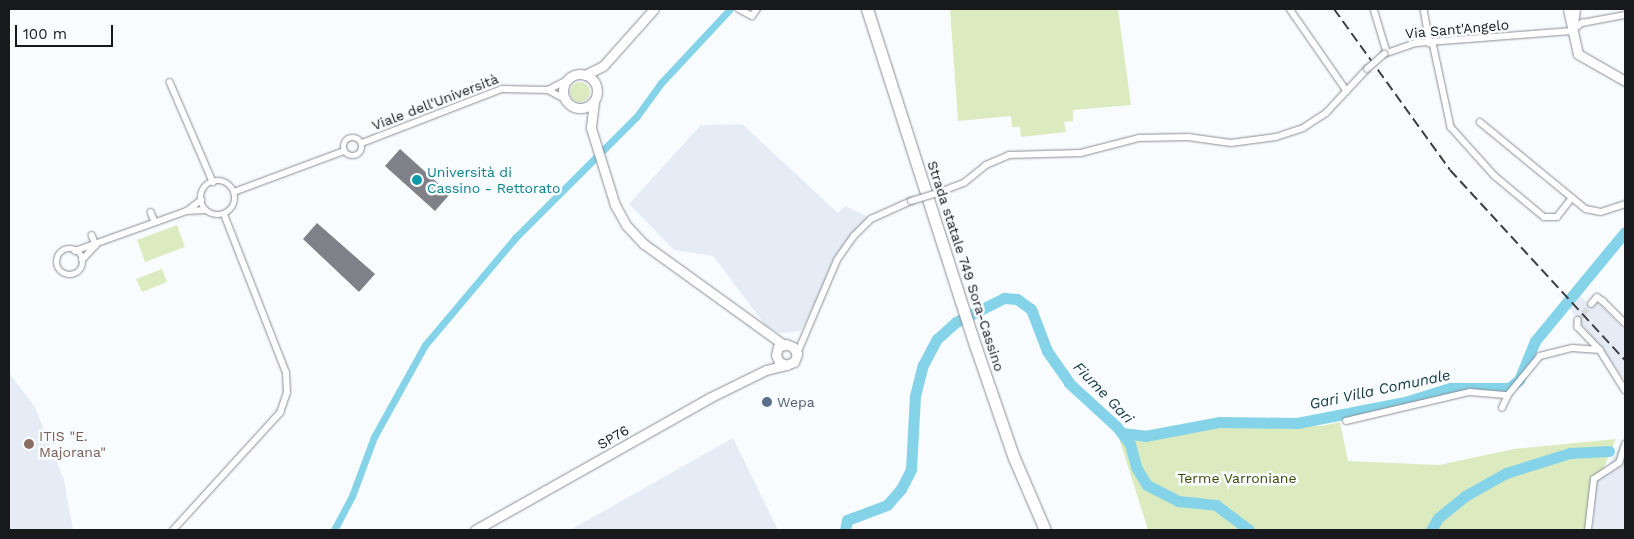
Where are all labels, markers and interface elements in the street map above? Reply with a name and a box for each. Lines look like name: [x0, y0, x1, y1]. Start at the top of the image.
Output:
scale bar: [18, 15, 115, 47]
street label: Via Sant'Angelo: [1404, 16, 1510, 42]
text: 100 m: [23, 25, 67, 43]
street label: Viale dell'Università: [369, 70, 501, 134]
street label: Strada statale 749 Sora-Cassino: [924, 158, 1008, 374]
place label: Università di Cassino - Rettorato: [427, 164, 560, 196]
marker: Università di Cassino - Rettorato: [411, 174, 423, 186]
water label: Fiume Gari: [1069, 358, 1137, 428]
water label: Gari Villa Comunale: [1308, 366, 1452, 414]
place label: Wepa: [777, 394, 815, 410]
marker: Wepa: [761, 396, 773, 408]
street label: SP76: [594, 421, 632, 453]
place label: ITIS "E. Majorana": [39, 428, 106, 461]
marker: ITIS "E. Majorana": [23, 438, 35, 450]
park label: Terme Varroniane: [1177, 470, 1297, 486]

